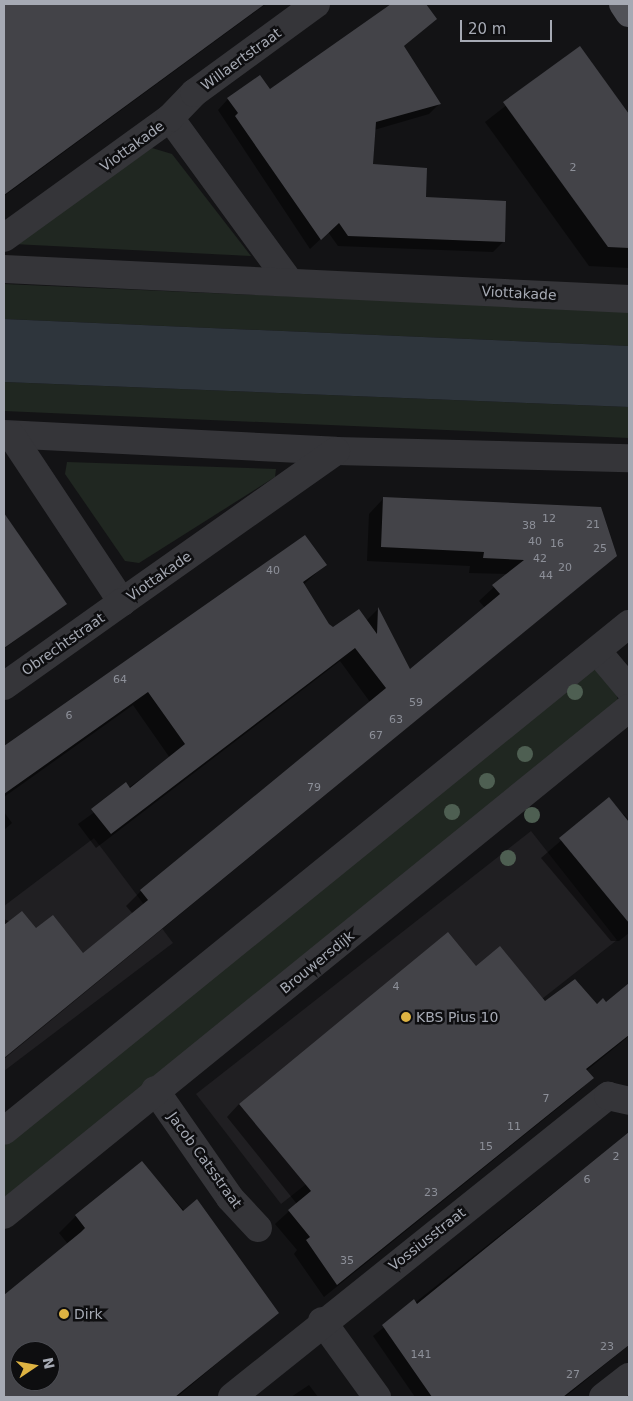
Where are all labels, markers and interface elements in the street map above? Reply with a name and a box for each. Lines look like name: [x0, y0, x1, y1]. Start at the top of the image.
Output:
scale bar: [463, 10, 556, 42]
text: 20 m: [468, 20, 506, 38]
street label: Willaertstraat: [198, 24, 284, 94]
street label: Viottakade: [97, 117, 167, 175]
house number: 2: [570, 161, 576, 175]
street label: Viottakade: [481, 283, 557, 303]
house number: 12: [542, 512, 556, 526]
house number: 21: [586, 518, 600, 532]
house number: 38: [522, 519, 536, 533]
house number: 40: [528, 535, 542, 549]
house number: 16: [550, 537, 564, 551]
house number: 25: [593, 542, 607, 556]
street label: Viottakade: [123, 548, 195, 604]
house number: 42: [533, 552, 547, 566]
house number: 20: [558, 561, 572, 575]
house number: 40: [266, 564, 280, 578]
house number: 44: [539, 569, 553, 583]
street label: Obrechtstraat: [18, 609, 108, 679]
house number: 64: [113, 673, 127, 687]
house number: 59: [409, 696, 423, 710]
house number: 6: [66, 709, 72, 723]
house number: 63: [389, 713, 403, 727]
house number: 67: [369, 729, 383, 743]
house number: 79: [307, 781, 321, 795]
street label: Brouwersdijk: [277, 927, 357, 997]
house number: 4: [393, 980, 399, 994]
place label: KBS Pius 10: [416, 1009, 498, 1025]
marker: KBS Pius 10: [400, 1011, 412, 1023]
house number: 7: [543, 1092, 549, 1106]
street label: Jacob Catsstraat: [165, 1109, 245, 1211]
house number: 11: [507, 1120, 521, 1134]
house number: 15: [479, 1140, 493, 1154]
house number: 2: [613, 1150, 619, 1164]
house number: 6: [584, 1173, 590, 1187]
house number: 23: [424, 1186, 438, 1200]
street label: Vossiusstraat: [385, 1204, 469, 1274]
house number: 35: [340, 1254, 354, 1268]
place label: Dirk: [74, 1306, 103, 1322]
marker: Dirk: [58, 1308, 70, 1320]
house number: 23: [600, 1340, 614, 1354]
north arrow: [10, 1341, 60, 1391]
house number: 141: [411, 1348, 431, 1362]
text: N: [40, 1356, 58, 1370]
house number: 27: [566, 1368, 580, 1382]

